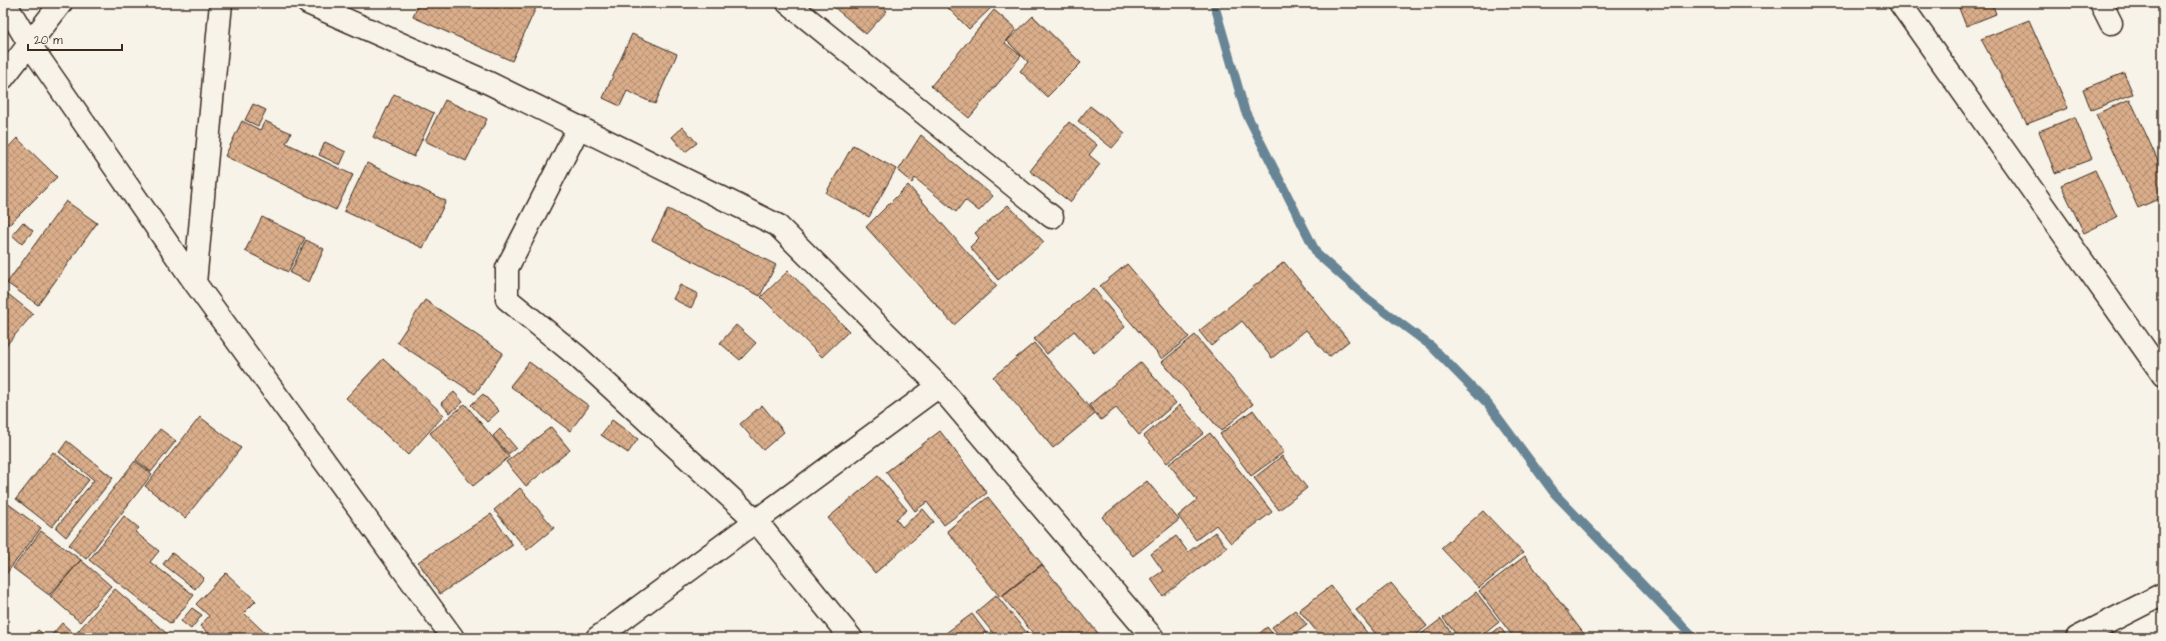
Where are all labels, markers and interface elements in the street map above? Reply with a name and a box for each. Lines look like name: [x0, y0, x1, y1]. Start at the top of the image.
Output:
scale bar: [28, 26, 122, 52]
text: 20 m: [34, 32, 63, 49]

